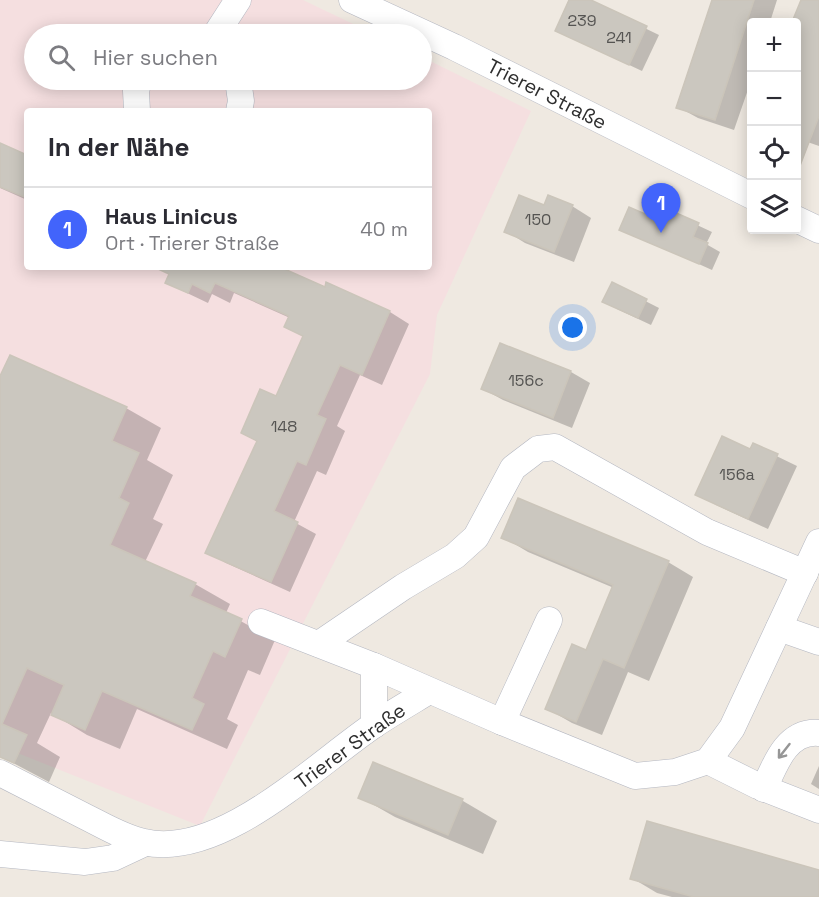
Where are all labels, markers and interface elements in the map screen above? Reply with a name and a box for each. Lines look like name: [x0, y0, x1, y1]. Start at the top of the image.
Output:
house number: 239: [567, 10, 597, 31]
map controls: [747, 18, 801, 234]
button: +: [747, 18, 801, 72]
search box: [24, 24, 432, 90]
house number: 241: [606, 27, 632, 48]
icon: search: [45, 41, 78, 74]
text: Hier suchen: [93, 43, 218, 71]
street label: Trierer Straße: [483, 53, 611, 135]
button: −: [747, 72, 801, 126]
button: locate: [747, 126, 801, 180]
text: In der Nähe: [48, 130, 189, 164]
button: layers: [747, 180, 801, 234]
pin: 1: [642, 184, 680, 233]
text: Haus Linicus: [105, 202, 238, 230]
house number: 150: [525, 209, 551, 230]
text: 1: [63, 216, 72, 242]
text: 40 m: [360, 216, 408, 242]
text: Ort · Trierer Straße: [105, 230, 279, 256]
your location: [558, 313, 587, 342]
house number: 156c: [508, 370, 544, 391]
house number: 148: [271, 416, 297, 437]
house number: 156a: [719, 464, 755, 485]
street label: Trierer Straße: [289, 697, 411, 795]
one-way arrow: [777, 742, 790, 758]

